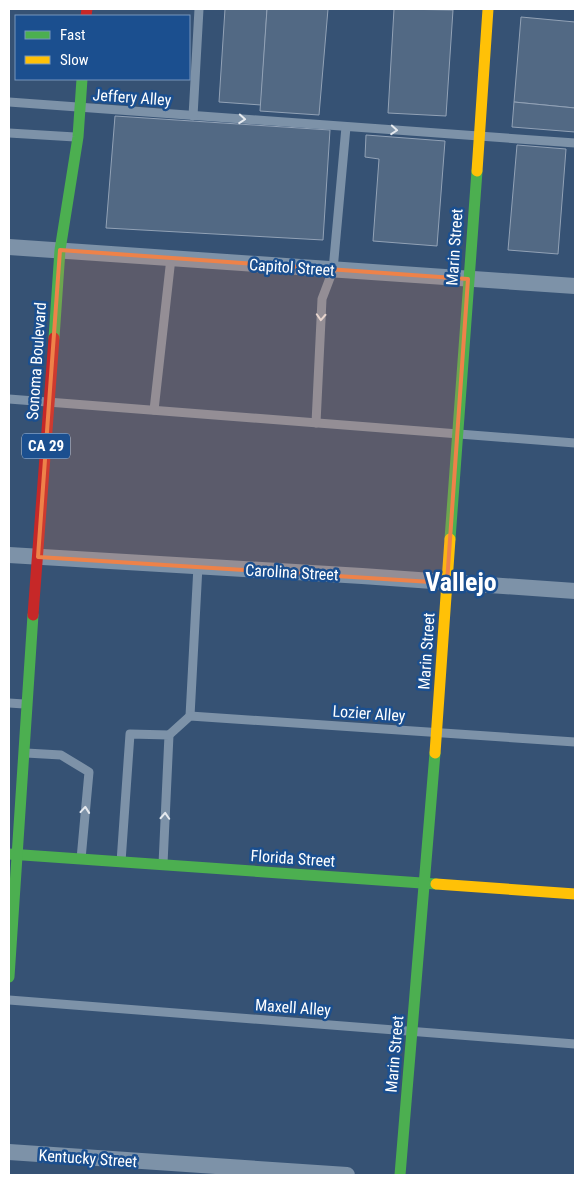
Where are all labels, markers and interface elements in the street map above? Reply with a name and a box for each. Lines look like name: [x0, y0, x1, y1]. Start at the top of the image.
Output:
legend: [15, 15, 190, 80]
text: Fast: [60, 26, 85, 44]
text: Slow: [60, 51, 89, 69]
street label: Jeffery Alley: [92, 85, 172, 110]
one-way arrow: [238, 114, 246, 125]
one-way arrow: [390, 124, 398, 135]
street label: Marin Street: [442, 208, 467, 286]
street label: Capitol Street: [249, 255, 336, 280]
street label: Sonoma Boulevard: [23, 301, 50, 421]
one-way arrow: [316, 313, 327, 321]
road number: CA 29: [22, 434, 70, 458]
street label: Carolina Street: [245, 561, 339, 584]
district label: Vallejo: [425, 567, 497, 597]
street label: Marin Street: [414, 612, 439, 690]
street label: Lozier Alley: [332, 701, 406, 726]
one-way arrow: [79, 806, 90, 814]
one-way arrow: [159, 812, 170, 820]
street label: Florida Street: [250, 846, 336, 871]
street label: Maxell Alley: [255, 995, 332, 1020]
street label: Marin Street: [382, 1014, 407, 1093]
street label: Kentucky Street: [38, 1146, 138, 1171]

